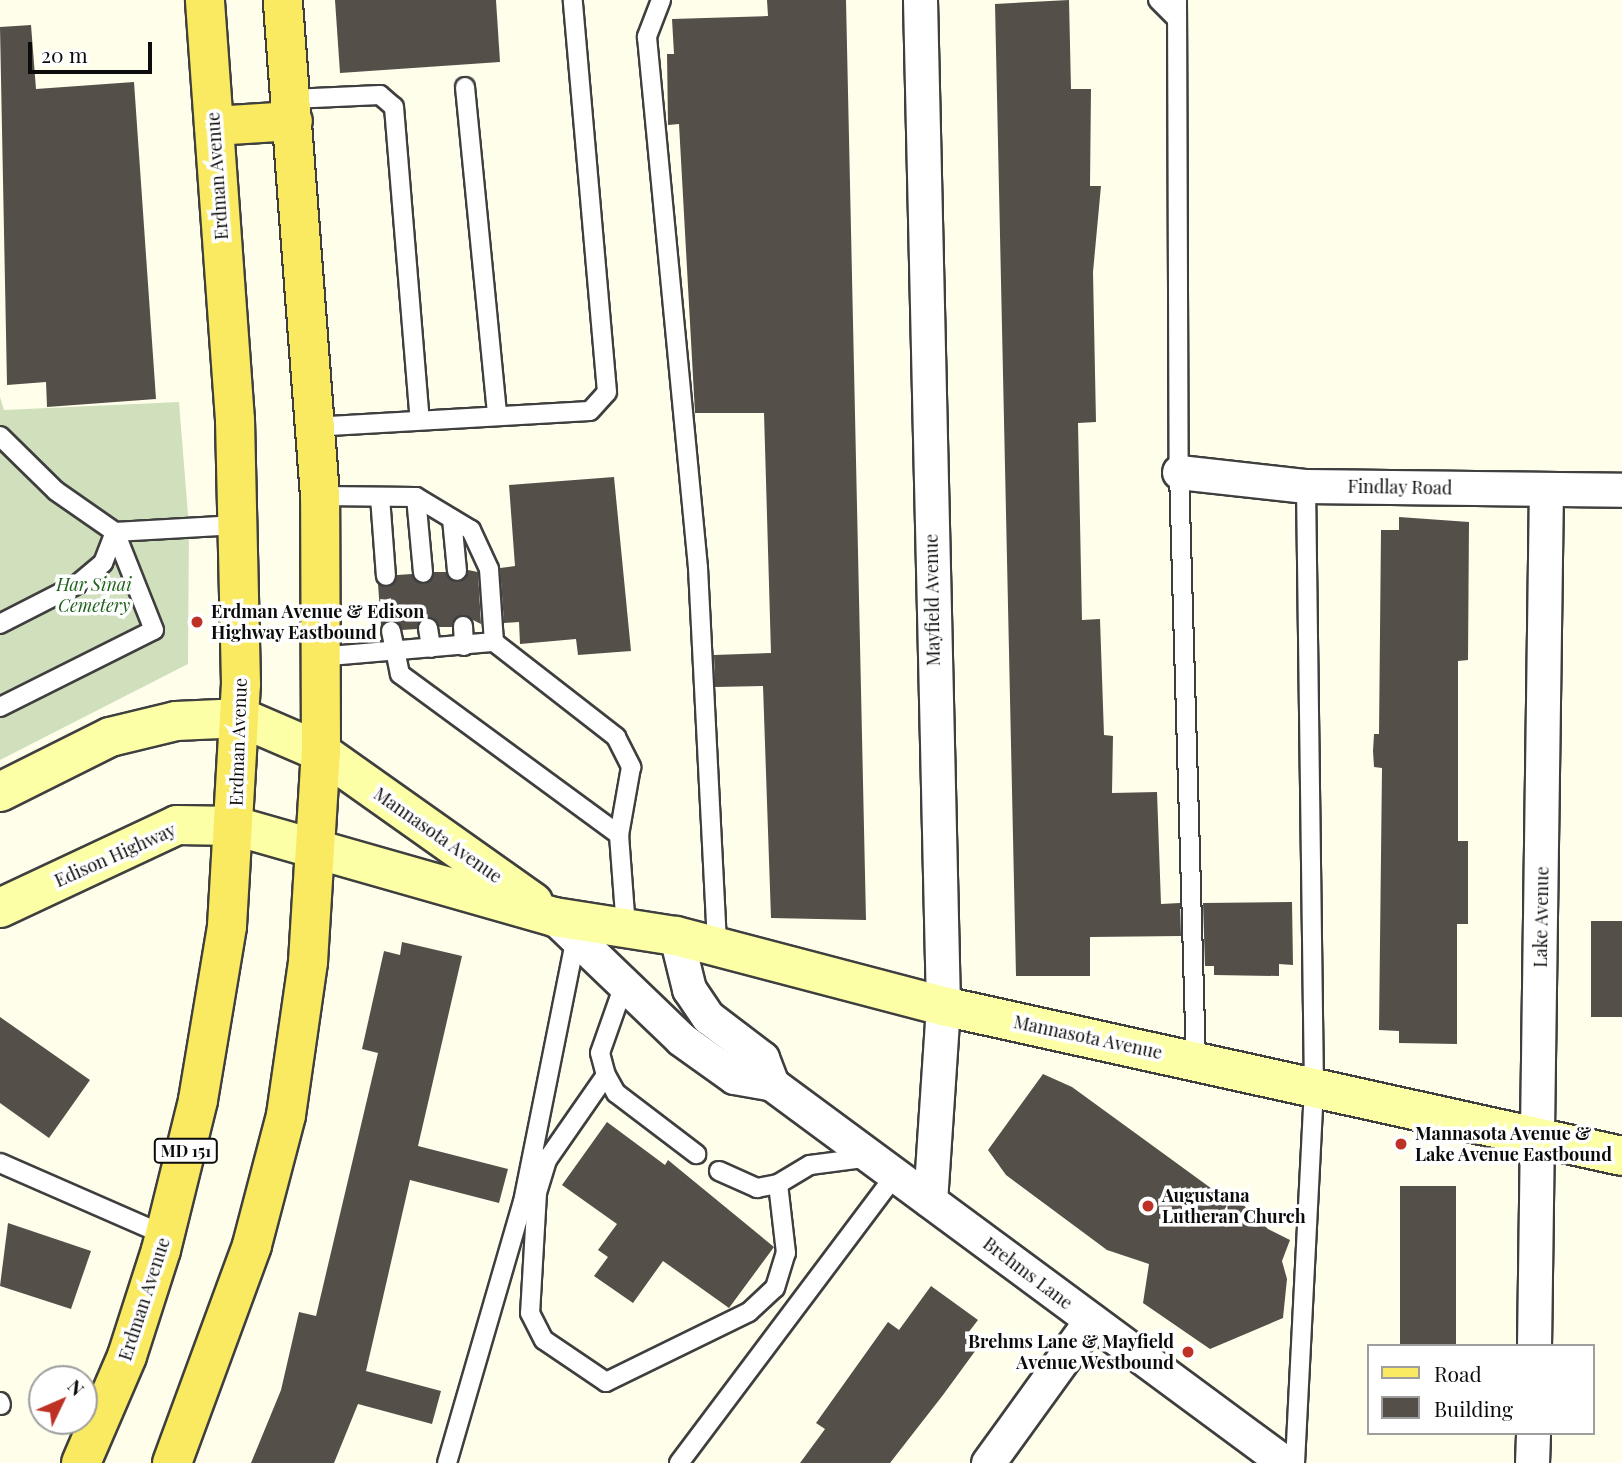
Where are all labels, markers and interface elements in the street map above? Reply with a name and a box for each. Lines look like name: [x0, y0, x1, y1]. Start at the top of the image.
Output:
scale bar: [32, 28, 156, 72]
text: 20 m: [41, 40, 88, 68]
street label: Erdman Avenue: [202, 111, 232, 241]
street label: Findlay Road: [1347, 475, 1453, 499]
street label: Mayfield Avenue: [920, 533, 944, 667]
park label: Har Sinai Cemetery: [56, 574, 132, 616]
place label: Erdman Avenue & Edison Highway Eastbound: [211, 601, 425, 644]
marker: Erdman Avenue & Edison Highway Eastbound: [189, 614, 205, 630]
street label: Erdman Avenue: [225, 677, 251, 807]
street label: Mannasota Avenue: [369, 783, 507, 887]
street label: Edison Highway: [51, 819, 179, 891]
street label: Lake Avenue: [1529, 866, 1553, 968]
street label: Mannasota Avenue: [1011, 1011, 1165, 1063]
place label: Mannasota Avenue & Lake Avenue Eastbound: [1415, 1123, 1613, 1166]
marker: Mannasota Avenue & Lake Avenue Eastbound: [1393, 1136, 1409, 1152]
road number: MD 151: [153, 1138, 219, 1163]
place label: Augustana Lutheran Church: [1162, 1185, 1306, 1228]
marker: Augustana Lutheran Church: [1140, 1198, 1156, 1214]
street label: Brehms Lane: [979, 1232, 1077, 1314]
street label: Erdman Avenue: [114, 1234, 174, 1364]
place label: Brehms Lane & Mayfield Avenue Westbound: [968, 1331, 1174, 1374]
marker: Brehms Lane & Mayfield Avenue Westbound: [1180, 1344, 1196, 1360]
legend: [1366, 1344, 1594, 1435]
text: Road: [1434, 1359, 1482, 1387]
north arrow: [28, 1365, 98, 1435]
text: N: [63, 1373, 91, 1401]
text: Building: [1434, 1394, 1513, 1422]

